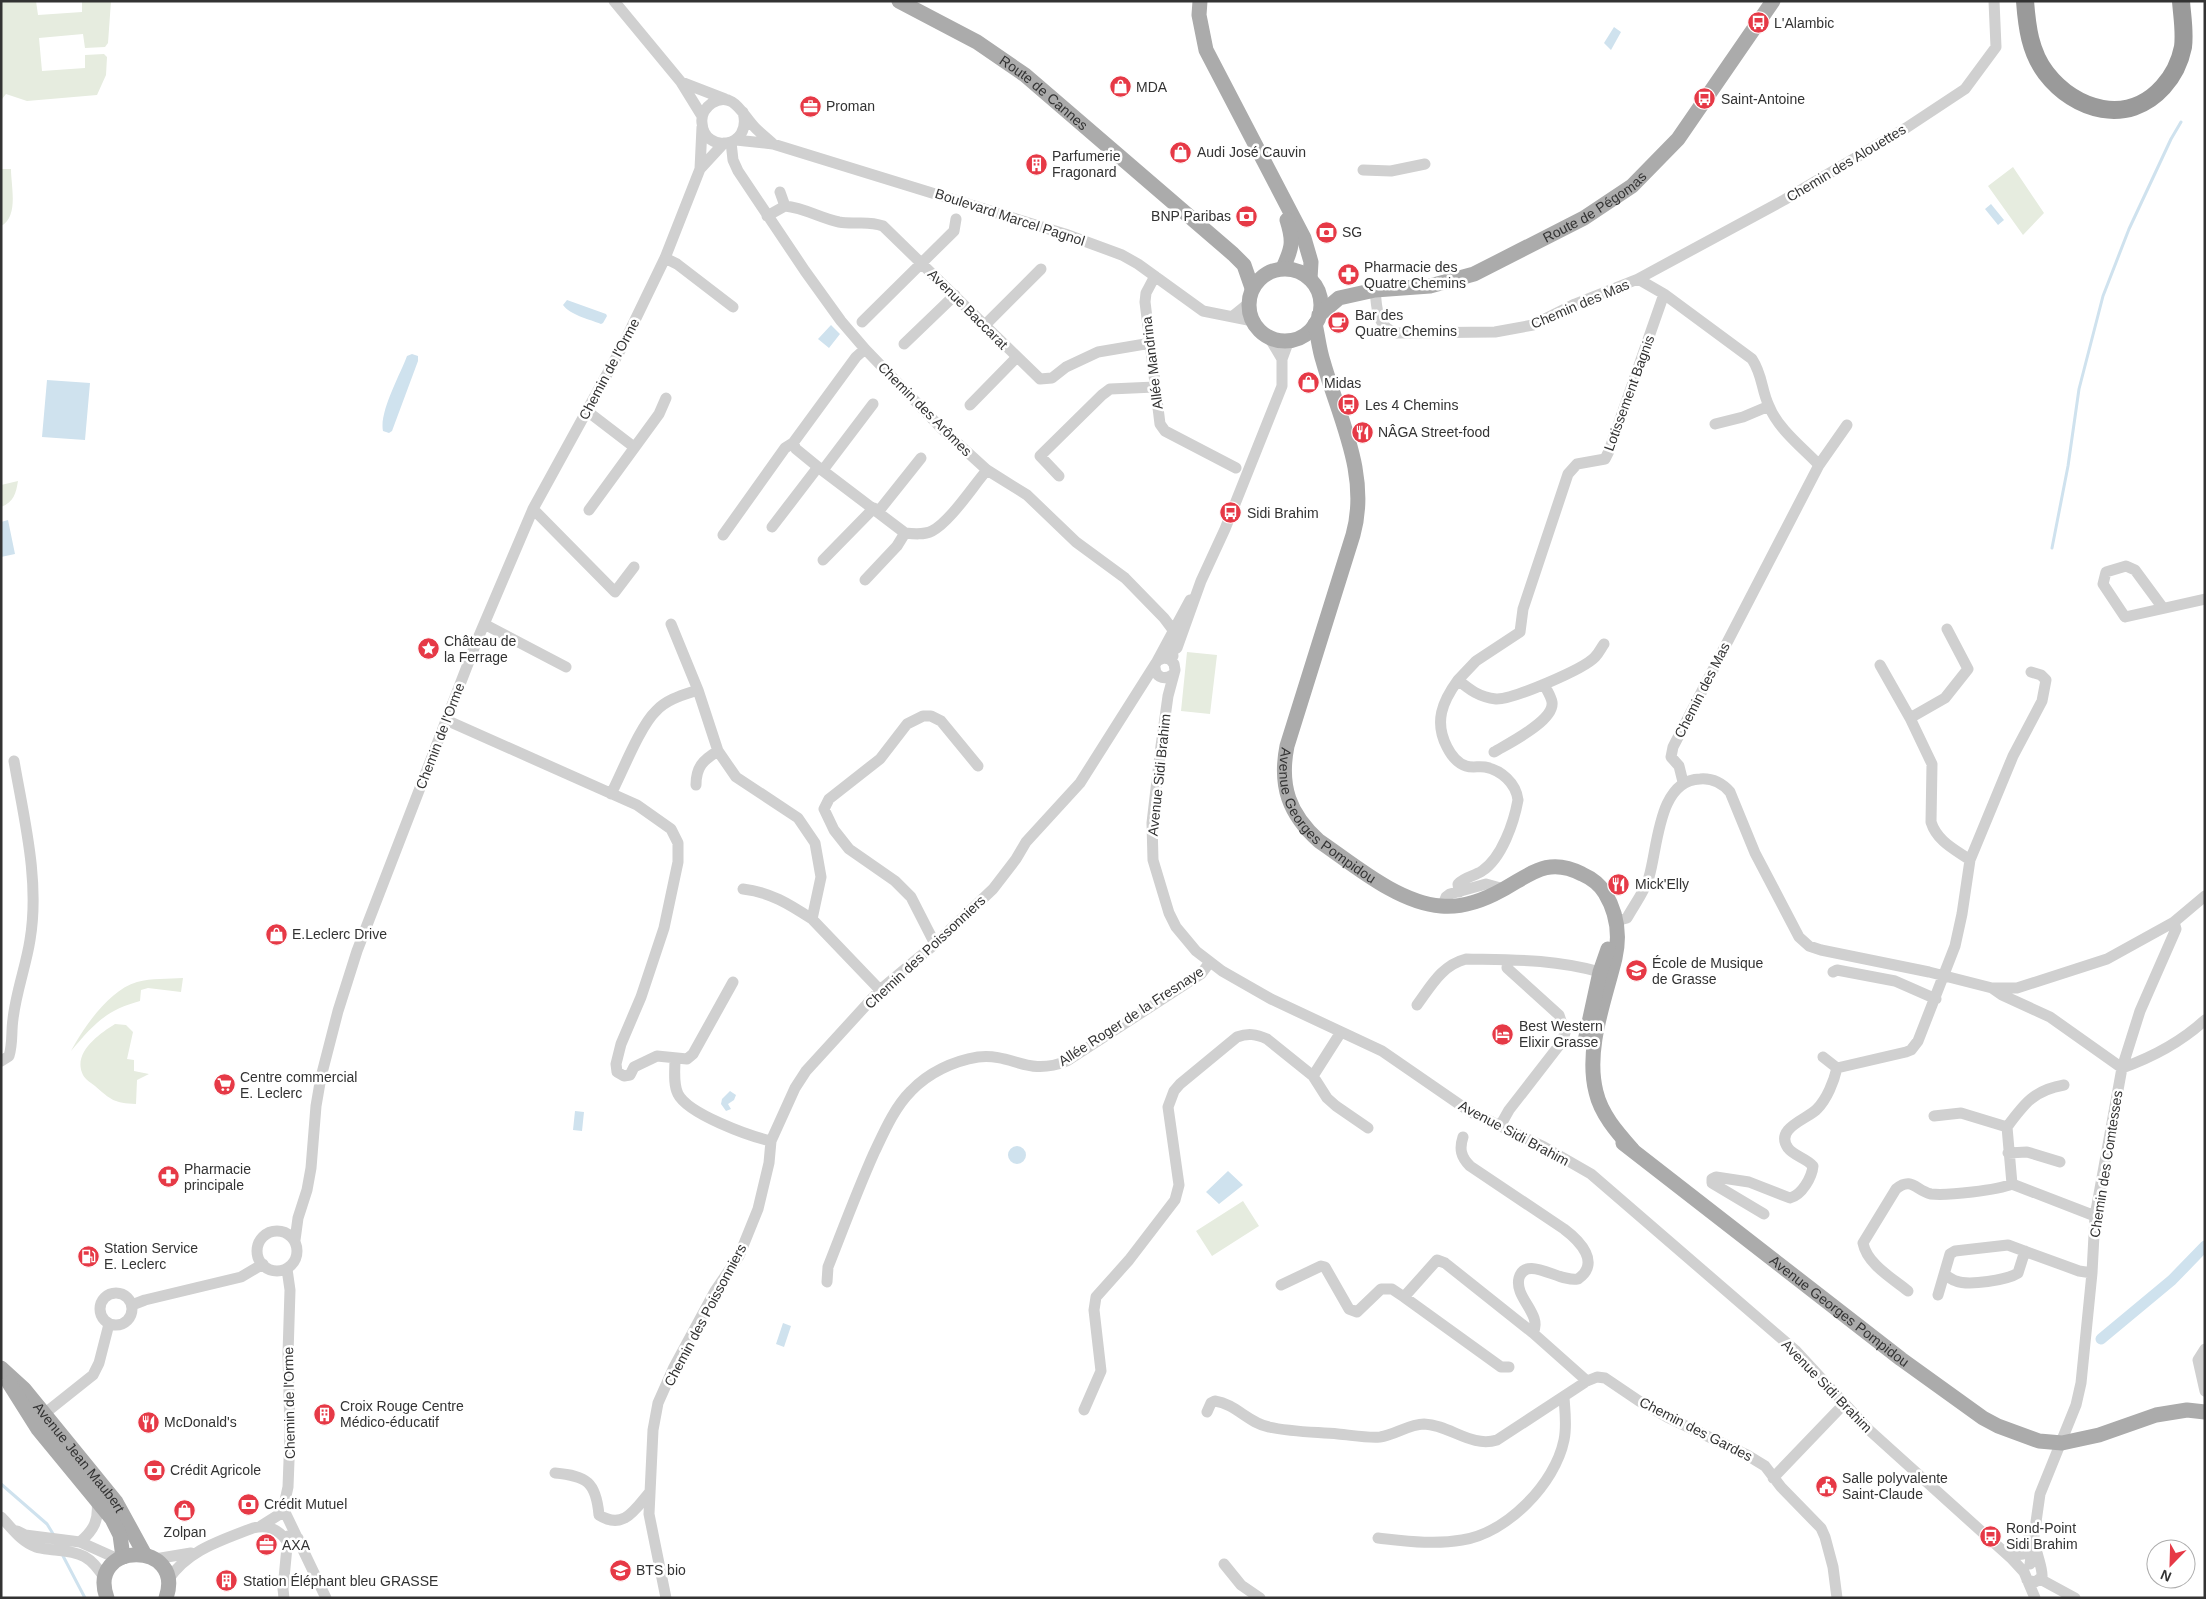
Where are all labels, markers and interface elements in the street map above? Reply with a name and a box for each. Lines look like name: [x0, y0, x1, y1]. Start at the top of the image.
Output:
bus stop icon: L'Alambic: [1746, 11, 1770, 35]
place label: L'Alambic: [1774, 15, 1834, 31]
street label: Route de Cannes: [997, 52, 1091, 133]
shop icon: MDA: [1108, 75, 1132, 99]
place label: MDA: [1136, 79, 1168, 95]
bus stop icon: Saint-Antoine: [1693, 87, 1717, 111]
place label: Saint-Antoine: [1721, 91, 1805, 107]
office icon: Proman: [798, 94, 822, 118]
place label: Proman: [826, 98, 875, 114]
street label: Chemin des Alouettes: [1784, 121, 1908, 205]
shop icon: Audi José Cauvin: [1169, 140, 1193, 164]
place label: Audi José Cauvin: [1197, 144, 1306, 160]
place label: Parfumerie Fragonard: [1052, 148, 1121, 180]
building icon: Parfumerie Fragonard: [1024, 152, 1048, 176]
street label: Route de Pégomas: [1540, 168, 1650, 246]
street label: Boulevard Marcel Pagnol: [933, 185, 1087, 249]
bank icon: BNP Paribas: [1235, 204, 1259, 228]
place label: BNP Paribas: [1151, 208, 1231, 224]
bank icon: SG: [1314, 220, 1338, 244]
place label: SG: [1342, 224, 1362, 240]
place label: Pharmacie des Quatre Chemins: [1364, 259, 1466, 291]
pharmacy icon: Pharmacie des Quatre Chemins: [1336, 263, 1360, 287]
street label: Avenue Baccarat: [925, 266, 1011, 352]
street label: Chemin des Mas: [1529, 276, 1631, 332]
place label: Bar des Quatre Chemins: [1355, 307, 1457, 339]
cafe icon: Bar des Quatre Chemins: [1327, 311, 1351, 335]
street label: Chemin de l'Orme: [576, 315, 643, 422]
street label: Allée Mandrina: [1138, 315, 1166, 410]
street label: Lotissement Bagnis: [1601, 333, 1657, 453]
street label: Chemin des Arômes: [875, 359, 975, 459]
shop icon: Midas: [1296, 371, 1320, 395]
place label: Midas: [1324, 375, 1361, 391]
bus stop icon: Les 4 Chemins: [1337, 393, 1361, 417]
place label: Les 4 Chemins: [1365, 397, 1458, 413]
restaurant icon: NÂGA Street-food: [1350, 420, 1374, 444]
place label: NÂGA Street-food: [1378, 424, 1490, 440]
bus stop icon: Sidi Brahim: [1219, 501, 1243, 525]
place label: Sidi Brahim: [1247, 505, 1319, 521]
place label: Château de la Ferrage: [444, 633, 517, 665]
place icon: Château de la Ferrage: [416, 637, 440, 661]
street label: Chemin des Mas: [1671, 640, 1733, 740]
street label: Chemin de l'Orme: [412, 680, 468, 791]
street label: Avenue Sidi Brahim: [1145, 713, 1173, 837]
street label: Avenue Georges Pompidou: [1276, 747, 1379, 886]
restaurant icon: Mick'Elly: [1607, 872, 1631, 896]
place label: Mick'Elly: [1635, 876, 1689, 892]
street label: Chemin des Poissonniers: [861, 892, 989, 1012]
shop icon: E.Leclerc Drive: [264, 922, 288, 946]
place label: E.Leclerc Drive: [292, 926, 387, 942]
place label: École de Musique de Grasse: [1652, 955, 1764, 987]
school or university icon: École de Musique de Grasse: [1624, 959, 1648, 983]
street label: Allée Roger de la Fresnaye: [1056, 963, 1207, 1069]
place label: Best Western Elixir Grasse: [1519, 1018, 1603, 1050]
hotel icon: Best Western Elixir Grasse: [1491, 1022, 1515, 1046]
place label: Centre commercial E. Leclerc: [240, 1069, 357, 1101]
supermarket icon: Centre commercial E. Leclerc: [212, 1073, 236, 1097]
street label: Chemin des Comtesses: [2086, 1089, 2126, 1239]
street label: Avenue Sidi Brahim: [1456, 1097, 1572, 1169]
place label: Pharmacie principale: [184, 1161, 251, 1193]
pharmacy icon: Pharmacie principale: [156, 1165, 180, 1189]
place label: Station Service E. Leclerc: [104, 1240, 198, 1272]
street label: Chemin des Poissonniers: [661, 1241, 749, 1389]
fuel station icon: Station Service E. Leclerc: [76, 1244, 100, 1268]
street label: Avenue Georges Pompidou: [1767, 1252, 1912, 1370]
street label: Avenue Sidi Brahim: [1779, 1336, 1875, 1436]
street label: Chemin de l'Orme: [280, 1346, 298, 1459]
street label: Chemin des Gardes: [1637, 1394, 1755, 1464]
place label: Croix Rouge Centre Médico-éducatif: [340, 1398, 464, 1430]
street label: Avenue Jean Maubert: [30, 1399, 128, 1515]
building icon: Croix Rouge Centre Médico-éducatif: [312, 1402, 336, 1426]
restaurant icon: McDonald's: [136, 1410, 160, 1434]
place label: McDonald's: [164, 1414, 237, 1430]
bank icon: Crédit Agricole: [142, 1458, 166, 1482]
place label: Crédit Agricole: [170, 1462, 261, 1478]
place label: Salle polyvalente Saint-Claude: [1842, 1470, 1948, 1502]
public building icon: Salle polyvalente Saint-Claude: [1814, 1474, 1838, 1498]
bank icon: Crédit Mutuel: [236, 1492, 260, 1516]
place label: Crédit Mutuel: [264, 1496, 347, 1512]
shop icon: Zolpan: [173, 1498, 197, 1522]
place label: Rond-Point Sidi Brahim: [2006, 1520, 2078, 1552]
place label: Zolpan: [164, 1524, 206, 1540]
bus stop icon: Rond-Point Sidi Brahim: [1978, 1524, 2002, 1548]
office icon: AXA: [254, 1533, 278, 1557]
place label: AXA: [282, 1537, 311, 1553]
north arrow: [2146, 1539, 2196, 1589]
school or university icon: BTS bio: [608, 1558, 632, 1582]
place label: BTS bio: [636, 1562, 686, 1578]
text: N: [2158, 1567, 2174, 1585]
building icon: Station Éléphant bleu GRASSE: [215, 1569, 239, 1593]
place label: Station Éléphant bleu GRASSE: [243, 1573, 438, 1589]

